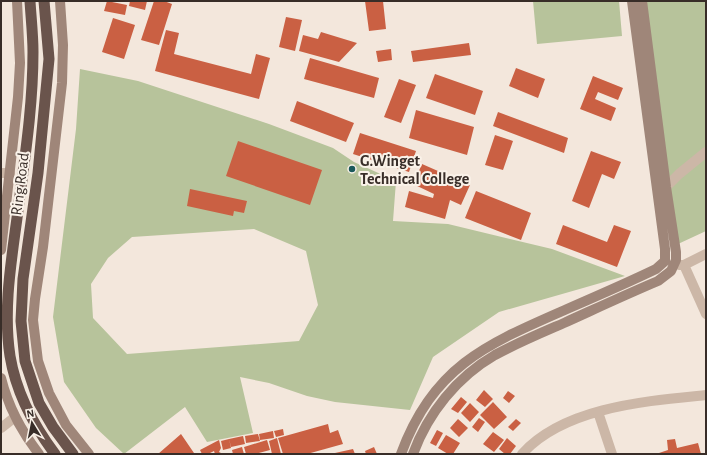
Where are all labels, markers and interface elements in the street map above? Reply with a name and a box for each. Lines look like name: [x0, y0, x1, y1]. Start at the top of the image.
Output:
street label: Ring Road: [8, 152, 32, 216]
place label: G.Winget Technical College: [360, 153, 470, 187]
marker: G.Winget Technical College: [347, 164, 357, 174]
north arrow: [12, 403, 52, 443]
text: N: [26, 408, 35, 420]

